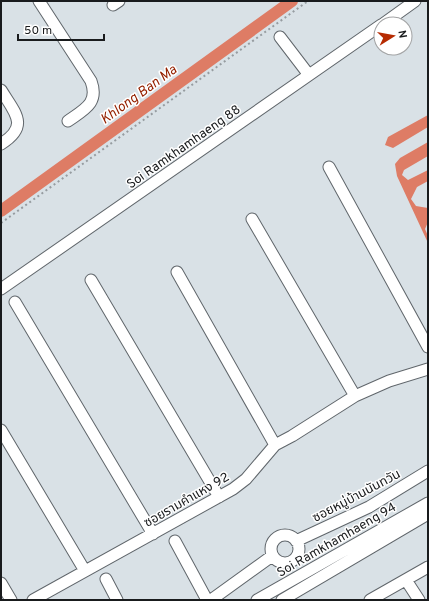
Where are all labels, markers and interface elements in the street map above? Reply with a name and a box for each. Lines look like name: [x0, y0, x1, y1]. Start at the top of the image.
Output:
scale bar: [18, 16, 104, 42]
north arrow: [373, 16, 413, 56]
text: 50 m: [24, 23, 52, 39]
text: N: [394, 29, 409, 39]
water label: Khlong Ban Ma: [97, 61, 181, 129]
street label: Soi Ramkhamhaeng 88: [124, 102, 244, 193]
street label: ซอยหมู่บ้านนันทวัน: [310, 467, 404, 527]
street label: ซอยรามคําแหง 92: [141, 470, 233, 532]
street label: Soi Ramkhamhaeng 94: [274, 500, 400, 581]

